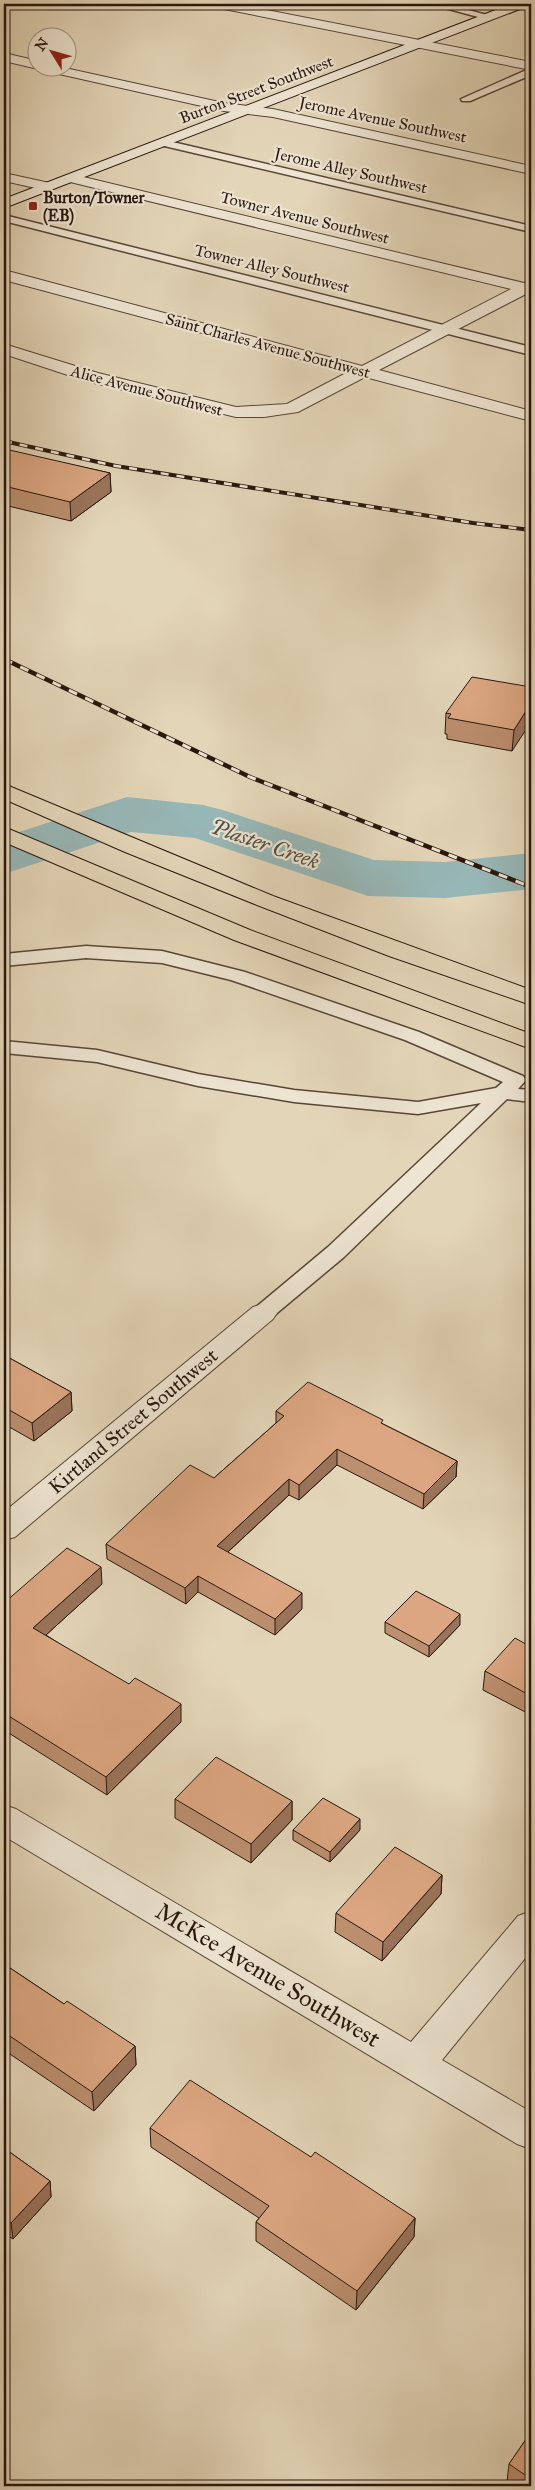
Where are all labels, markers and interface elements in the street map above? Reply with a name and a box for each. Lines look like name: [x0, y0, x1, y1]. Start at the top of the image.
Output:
north arrow: [28, 28, 78, 78]
text: N: [32, 35, 52, 54]
street label: Burton Street Southwest: [177, 51, 336, 128]
street label: Jerome Avenue Southwest: [295, 92, 469, 148]
street label: Jerome Alley Southwest: [271, 143, 429, 198]
street label: Towner Avenue Southwest: [219, 187, 392, 248]
place label: Burton/Towner (EB): [43, 188, 145, 226]
marker: Burton/Towner (EB): [27, 200, 39, 212]
street label: Towner Alley Southwest: [193, 240, 351, 297]
street label: Saint Charles Avenue Southwest: [163, 309, 373, 382]
street label: Alice Avenue Southwest: [68, 361, 225, 420]
water label: Plaster Creek: [207, 813, 323, 875]
street label: Kirtland Street Southwest: [44, 1343, 222, 1499]
street label: McKee Avenue Southwest: [150, 1896, 386, 2054]

